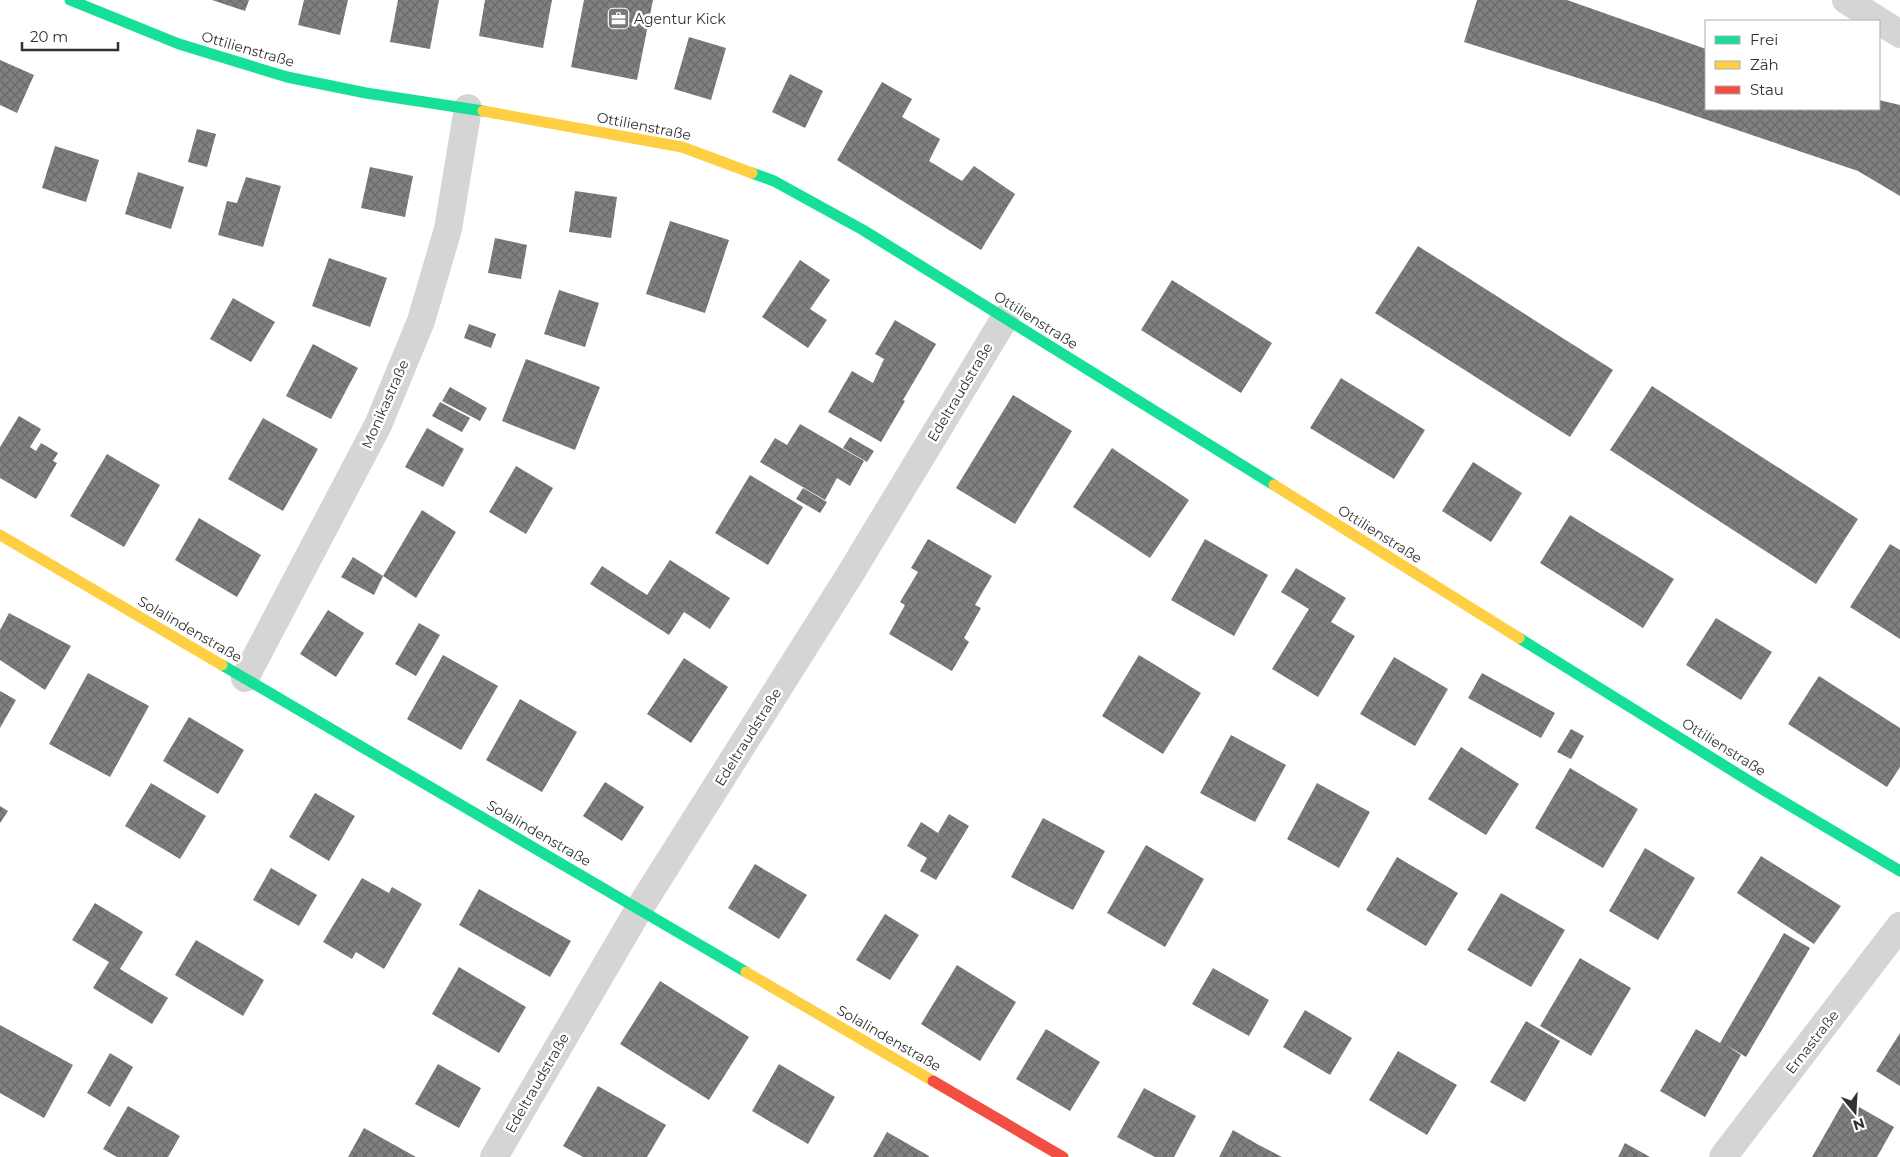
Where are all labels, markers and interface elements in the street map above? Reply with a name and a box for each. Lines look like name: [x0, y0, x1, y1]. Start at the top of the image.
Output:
office icon: Agentur Kick: [606, 7, 630, 31]
place label: Agentur Kick: [634, 10, 726, 28]
scale bar: [22, 20, 119, 52]
legend: [1705, 20, 1880, 110]
text: 20 m: [30, 27, 68, 46]
street label: Ottilienstraße: [199, 27, 297, 71]
text: Frei: [1750, 30, 1778, 49]
text: Zäh: [1750, 55, 1779, 74]
text: Stau: [1750, 80, 1784, 99]
street label: Ottilienstraße: [595, 108, 693, 144]
street label: Ottilienstraße: [991, 287, 1081, 353]
street label: Edeltraudstraße: [923, 339, 997, 445]
street label: Monikastraße: [357, 357, 413, 451]
street label: Ottilienstraße: [1335, 501, 1425, 567]
street label: Solalindenstraße: [135, 592, 245, 666]
street label: Edeltraudstraße: [711, 685, 785, 789]
street label: Ottilienstraße: [1679, 714, 1769, 780]
street label: Solalindenstraße: [484, 796, 594, 870]
street label: Solalindenstraße: [834, 1001, 944, 1075]
street label: Ernastraße: [1781, 1006, 1843, 1078]
street label: Edeltraudstraße: [501, 1030, 573, 1136]
north arrow: [1830, 1087, 1880, 1137]
text: N: [1851, 1114, 1867, 1135]

